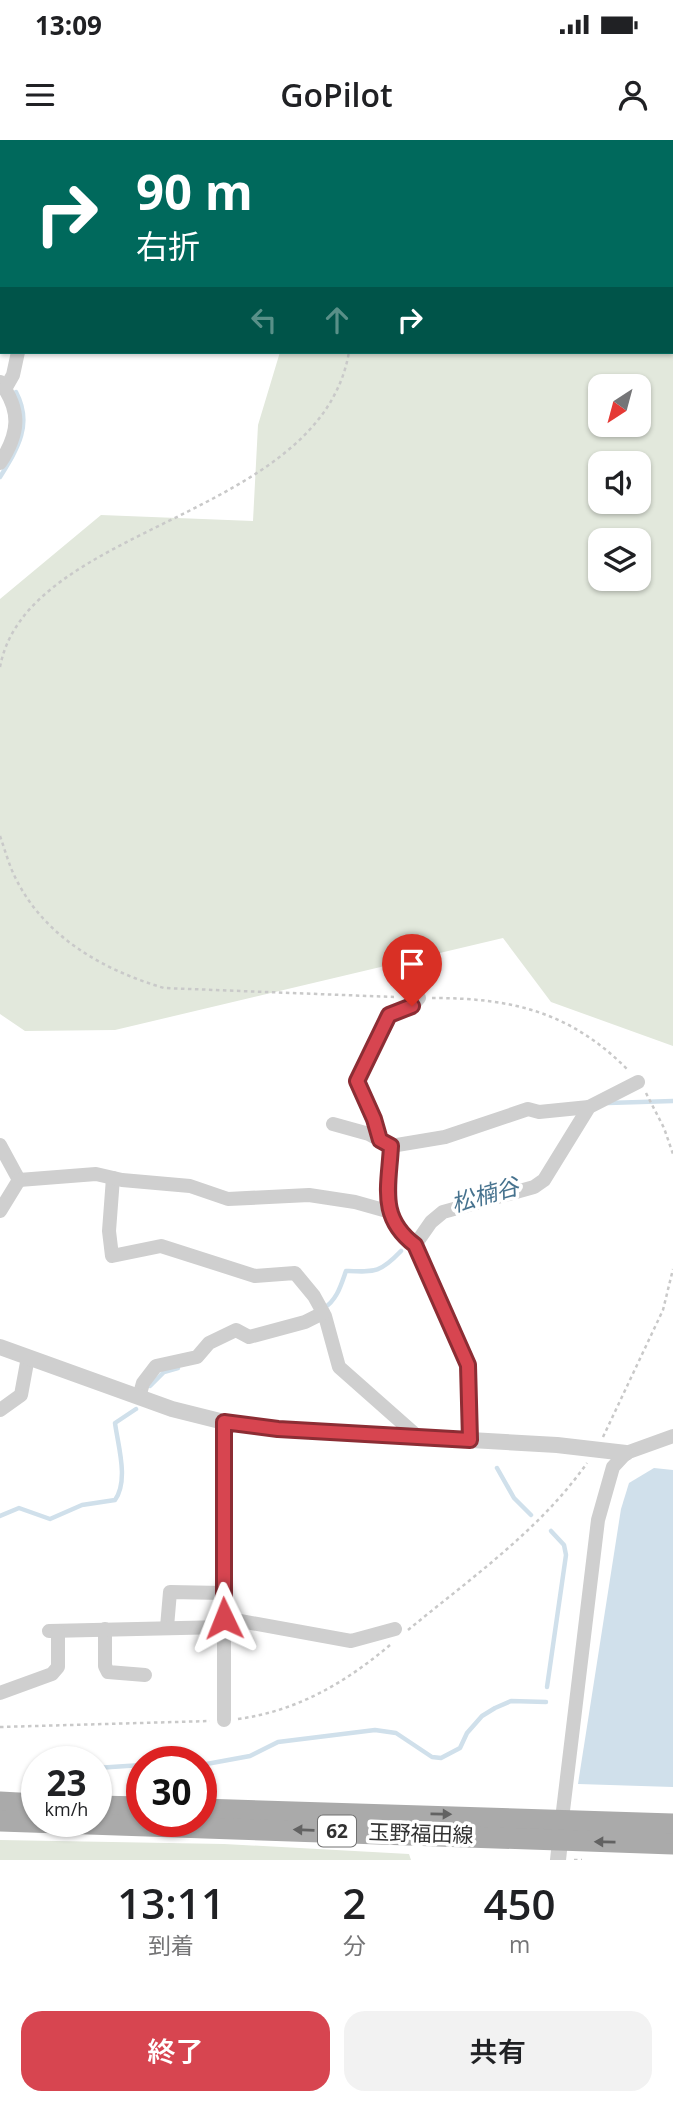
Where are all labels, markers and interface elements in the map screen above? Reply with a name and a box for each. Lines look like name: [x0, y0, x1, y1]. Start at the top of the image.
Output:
text: 13:09: [35, 7, 102, 43]
text: GoPilot: [280, 73, 393, 116]
icon: menu: [21, 76, 59, 114]
icon: person: [614, 76, 652, 114]
text: 90 m: [136, 158, 253, 224]
icon: right: [21, 168, 112, 259]
text: 右折: [136, 224, 200, 267]
icon: left: [245, 301, 283, 339]
icon: ahead: [318, 301, 356, 339]
icon: right: [391, 301, 429, 339]
north arrow: [588, 374, 651, 438]
map controls: [588, 374, 651, 591]
button: sound: [588, 451, 651, 514]
button: layers: [588, 528, 651, 591]
pin: [382, 934, 442, 1006]
icon: arrive: [393, 945, 431, 983]
water label: 松楠谷: [447, 1169, 524, 1219]
position arrow: [187, 1581, 261, 1655]
speed limit sign: 30: [126, 1746, 217, 1837]
text: 23: [46, 1759, 87, 1806]
text: km/h: [45, 1797, 88, 1821]
one-way arrow: [430, 1809, 452, 1820]
road number: 62: [318, 1816, 356, 1847]
street label: 玉野福田線: [368, 1817, 474, 1849]
one-way arrow: [293, 1824, 315, 1836]
one-way arrow: [594, 1836, 616, 1848]
text: 13:11: [117, 1874, 225, 1931]
text: 2: [342, 1874, 366, 1931]
text: 450: [484, 1875, 556, 1932]
text: m: [509, 1928, 530, 1960]
text: 到着: [148, 1929, 194, 1961]
text: 分: [343, 1929, 366, 1961]
button: 終了: [21, 2011, 330, 2091]
button: 共有: [344, 2011, 652, 2091]

